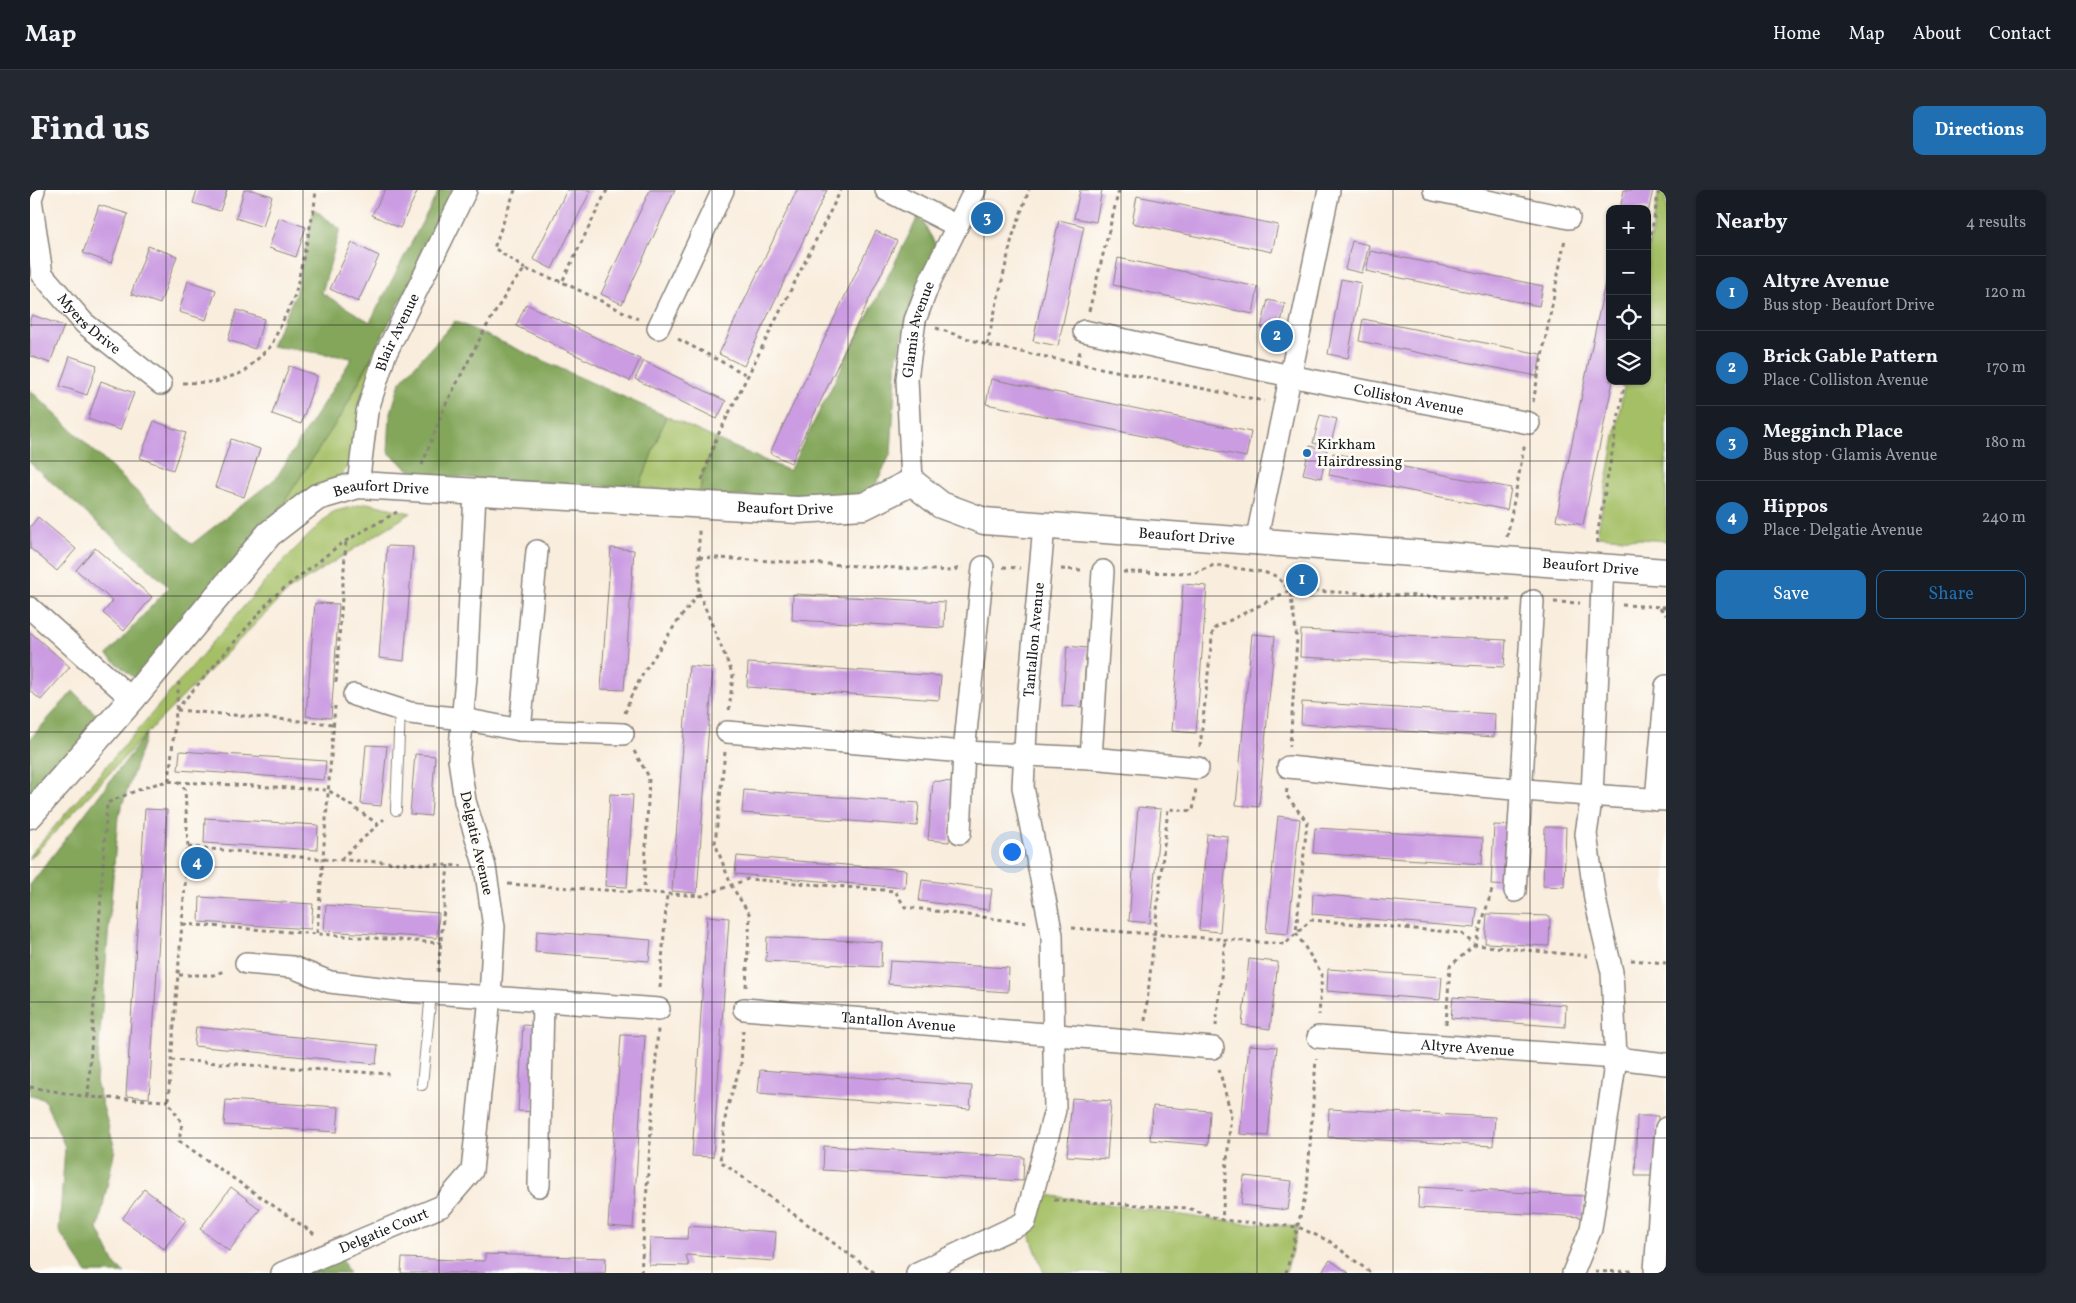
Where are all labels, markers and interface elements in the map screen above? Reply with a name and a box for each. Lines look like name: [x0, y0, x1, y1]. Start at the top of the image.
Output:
text: Map: [25, 18, 76, 52]
text: Home: [1773, 22, 1821, 47]
text: Map: [1849, 22, 1885, 47]
text: About: [1913, 22, 1961, 47]
text: Contact: [1989, 22, 2051, 47]
text: Find us: [30, 106, 150, 154]
button: Directions: [1913, 106, 2046, 155]
pin: 3: [971, 199, 1003, 237]
map controls: [1606, 205, 1651, 385]
button: +: [1606, 205, 1651, 250]
text: Nearby: [1716, 208, 1787, 237]
text: 4 results: [1966, 212, 2026, 234]
button: −: [1606, 250, 1651, 295]
text: Altyre Avenue: [1763, 269, 1889, 295]
street label: Glamis Avenue: [898, 278, 941, 379]
text: 1: [1729, 282, 1735, 304]
text: 120 m: [1984, 282, 2026, 304]
street label: Myers Drive: [51, 290, 124, 360]
street label: Blair Avenue: [371, 290, 426, 374]
button: locate: [1606, 295, 1651, 340]
text: Bus stop · Beaufort Drive: [1763, 295, 1935, 317]
pin: 2: [1261, 317, 1293, 355]
button: layers: [1606, 340, 1651, 385]
text: Brick Gable Pattern: [1763, 344, 1938, 370]
text: 2: [1728, 357, 1736, 379]
text: 170 m: [1986, 357, 2026, 379]
text: Place · Colliston Avenue: [1763, 370, 1928, 392]
street label: Colliston Avenue: [1352, 380, 1465, 422]
text: Megginch Place: [1763, 419, 1903, 445]
text: 3: [1728, 432, 1736, 454]
text: 180 m: [1985, 432, 2026, 454]
place label: Kirkham Hairdressing: [1317, 435, 1403, 473]
text: Bus stop · Glamis Avenue: [1763, 445, 1937, 467]
marker: Kirkham Hairdressing: [1301, 447, 1313, 459]
street label: Beaufort Drive: [331, 476, 430, 504]
text: Hippos: [1763, 494, 1828, 520]
street label: Beaufort Drive: [736, 498, 834, 522]
text: 4: [1727, 507, 1737, 529]
text: 240 m: [1982, 507, 2026, 529]
text: Place · Delgatie Avenue: [1763, 520, 1923, 542]
street label: Beaufort Drive: [1138, 524, 1236, 552]
street label: Beaufort Drive: [1541, 554, 1640, 582]
pin: 1: [1286, 561, 1318, 599]
button: Save: [1716, 570, 1866, 619]
button: Share: [1876, 570, 2026, 619]
street label: Tantallon Avenue: [1019, 581, 1051, 698]
street label: Delgatie Avenue: [453, 789, 498, 898]
your location: [999, 839, 1025, 865]
pin: 4: [181, 844, 213, 882]
street label: Tantallon Avenue: [840, 1008, 957, 1039]
street label: Altyre Avenue: [1420, 1035, 1515, 1063]
street label: Delgatie Court: [336, 1204, 432, 1260]

